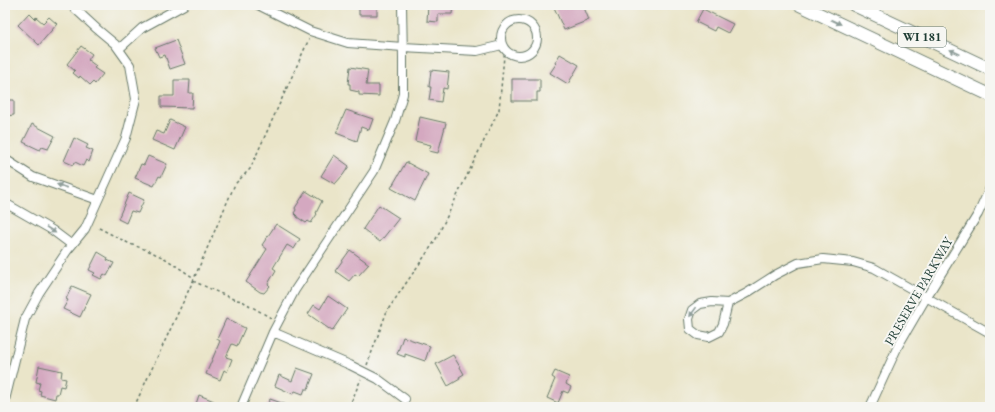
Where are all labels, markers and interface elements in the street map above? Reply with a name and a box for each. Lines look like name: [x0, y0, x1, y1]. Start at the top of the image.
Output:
one-way arrow: [830, 19, 841, 25]
road number: WI 181: [898, 27, 946, 47]
one-way arrow: [949, 49, 960, 55]
one-way arrow: [55, 183, 67, 189]
one-way arrow: [46, 226, 56, 234]
street label: PRESERVE PARKWAY: [880, 233, 957, 349]
one-way arrow: [689, 306, 697, 317]

